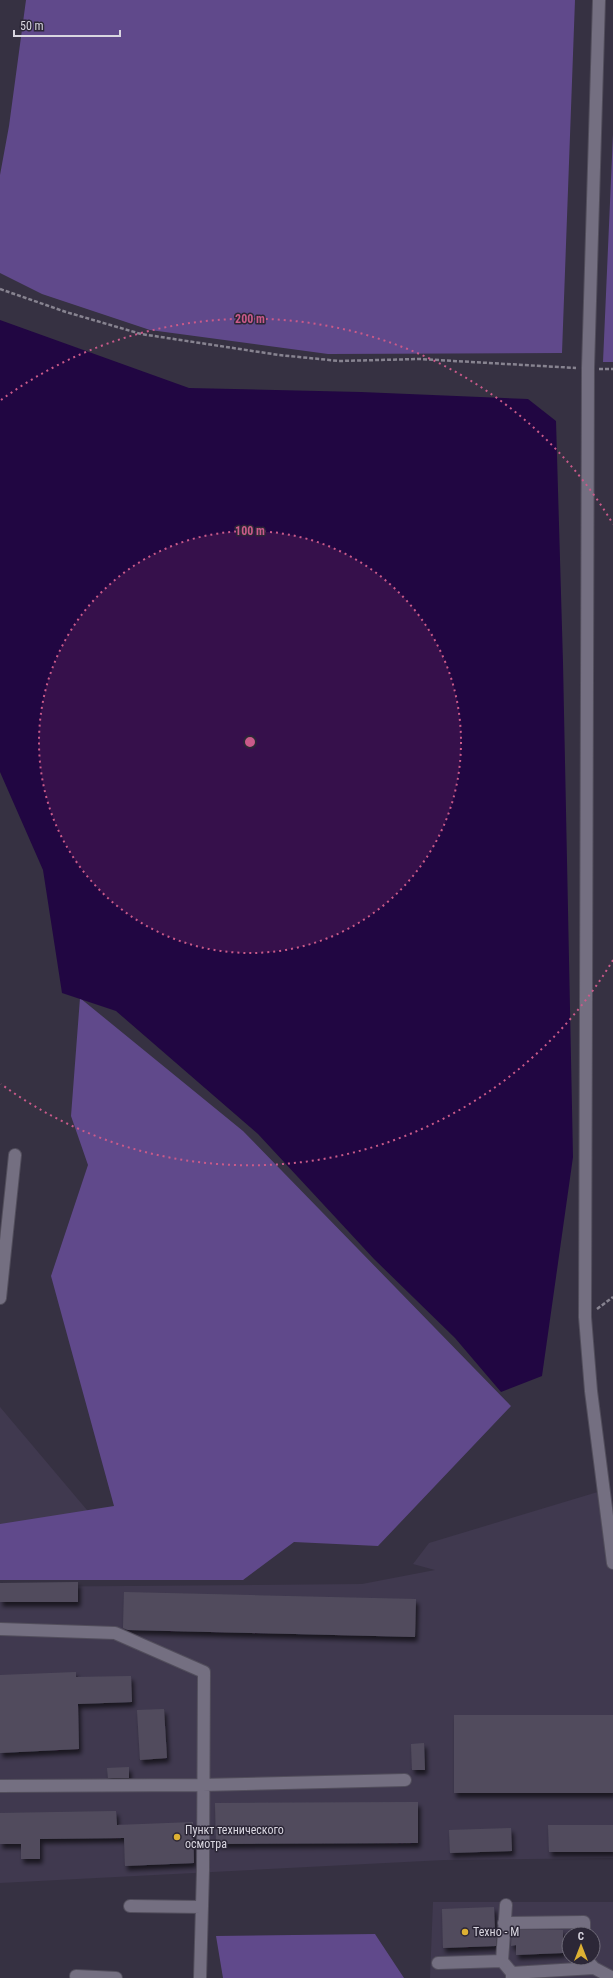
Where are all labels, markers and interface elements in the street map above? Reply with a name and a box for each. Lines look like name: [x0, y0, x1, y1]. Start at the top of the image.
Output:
scale bar: [14, 12, 120, 38]
text: 50 m: [20, 19, 44, 33]
text: 200 m: [235, 312, 265, 326]
text: 100 m: [235, 524, 265, 538]
centre of rings: [243, 735, 257, 749]
place label: Пункт технического осмотра: [185, 1823, 284, 1851]
marker: Пункт технического осмотра: [172, 1832, 182, 1842]
place label: Техно - М: [473, 1925, 519, 1939]
north arrow: [561, 1926, 601, 1966]
marker: Техно - М: [460, 1927, 470, 1937]
text: С: [578, 1930, 584, 1943]

